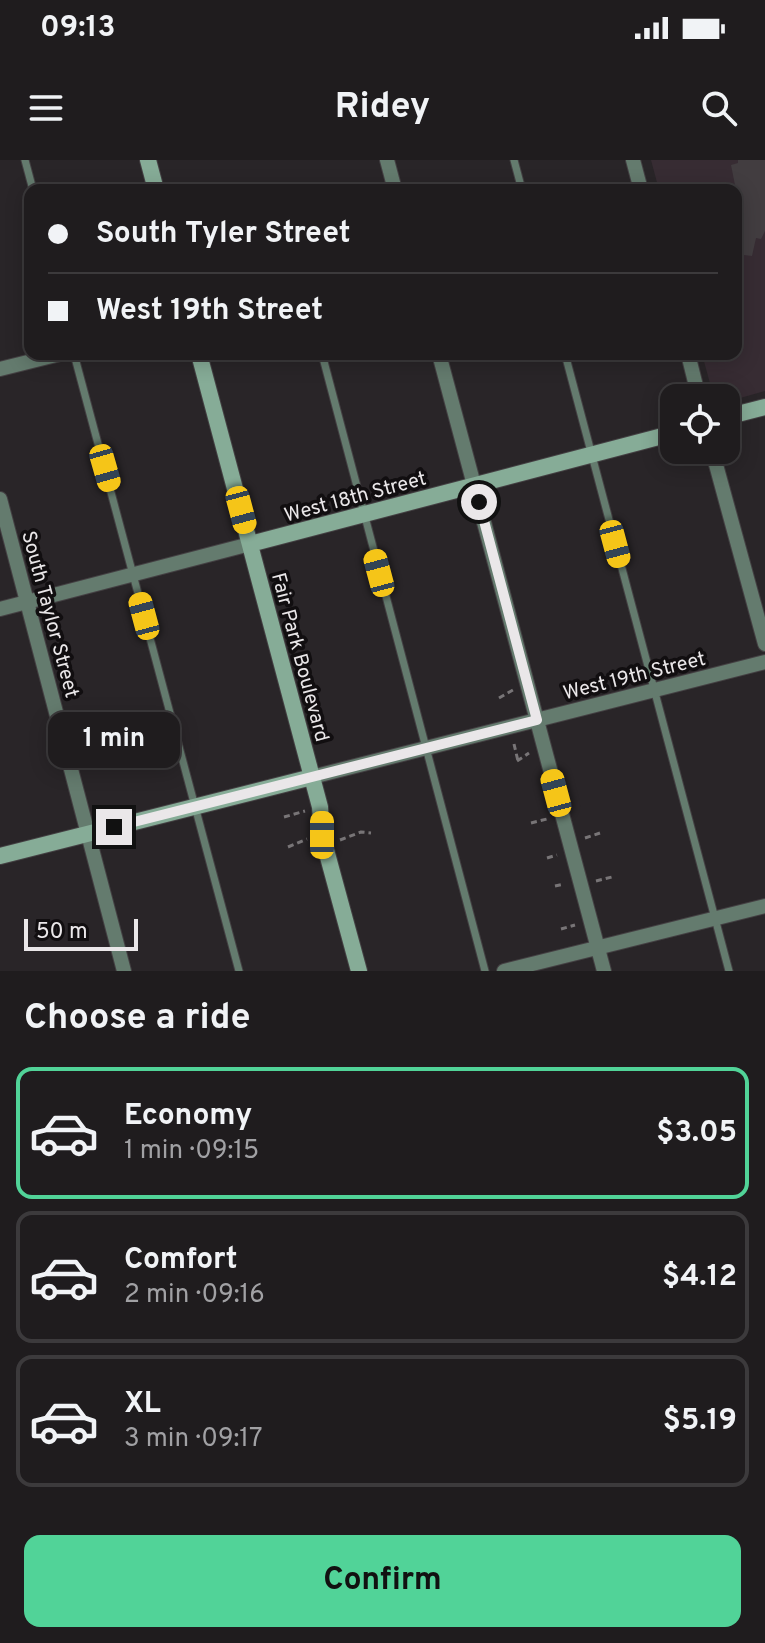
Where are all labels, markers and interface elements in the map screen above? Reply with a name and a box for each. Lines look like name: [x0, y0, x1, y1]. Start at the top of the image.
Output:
text: 09:13: [40, 10, 115, 47]
text: Ridey: [335, 85, 430, 131]
icon: menu: [24, 86, 68, 130]
icon: search: [697, 86, 741, 130]
text: South Tyler Street: [96, 216, 351, 253]
text: West 19th Street: [96, 293, 323, 330]
map controls: [660, 384, 740, 464]
button: locate: [660, 384, 740, 464]
car: [87, 442, 123, 494]
street label: West 18th Street: [282, 466, 429, 529]
car: [223, 484, 259, 536]
route start: [461, 484, 497, 520]
car: [597, 518, 633, 570]
street label: South Taylor Street: [14, 528, 84, 701]
car: [361, 547, 397, 599]
street label: Fair Park Boulevard: [264, 570, 334, 745]
car: [126, 590, 162, 642]
street label: West 19th Street: [561, 647, 708, 707]
callout: 1 min: [48, 711, 180, 767]
text: 1 min: [83, 723, 145, 756]
car: [538, 767, 574, 819]
route end: [96, 809, 132, 845]
car: [310, 811, 334, 859]
scale bar: [24, 915, 138, 951]
text: 50 m: [36, 919, 88, 946]
text: Choose a ride: [24, 996, 250, 1042]
icon: car: [28, 1097, 100, 1169]
text: Economy: [124, 1098, 252, 1135]
text: $3.05: [656, 1115, 737, 1152]
text: 1 min · 09:15: [124, 1135, 259, 1168]
icon: car: [28, 1241, 100, 1313]
text: Comfort: [124, 1242, 237, 1279]
text: $4.12: [662, 1259, 737, 1296]
text: 2 min · 09:16: [124, 1279, 265, 1312]
icon: car: [28, 1385, 100, 1457]
text: XL: [124, 1386, 161, 1423]
text: $5.19: [663, 1403, 737, 1440]
text: 3 min · 09:17: [124, 1423, 262, 1456]
button: Confirm: [24, 1535, 741, 1627]

